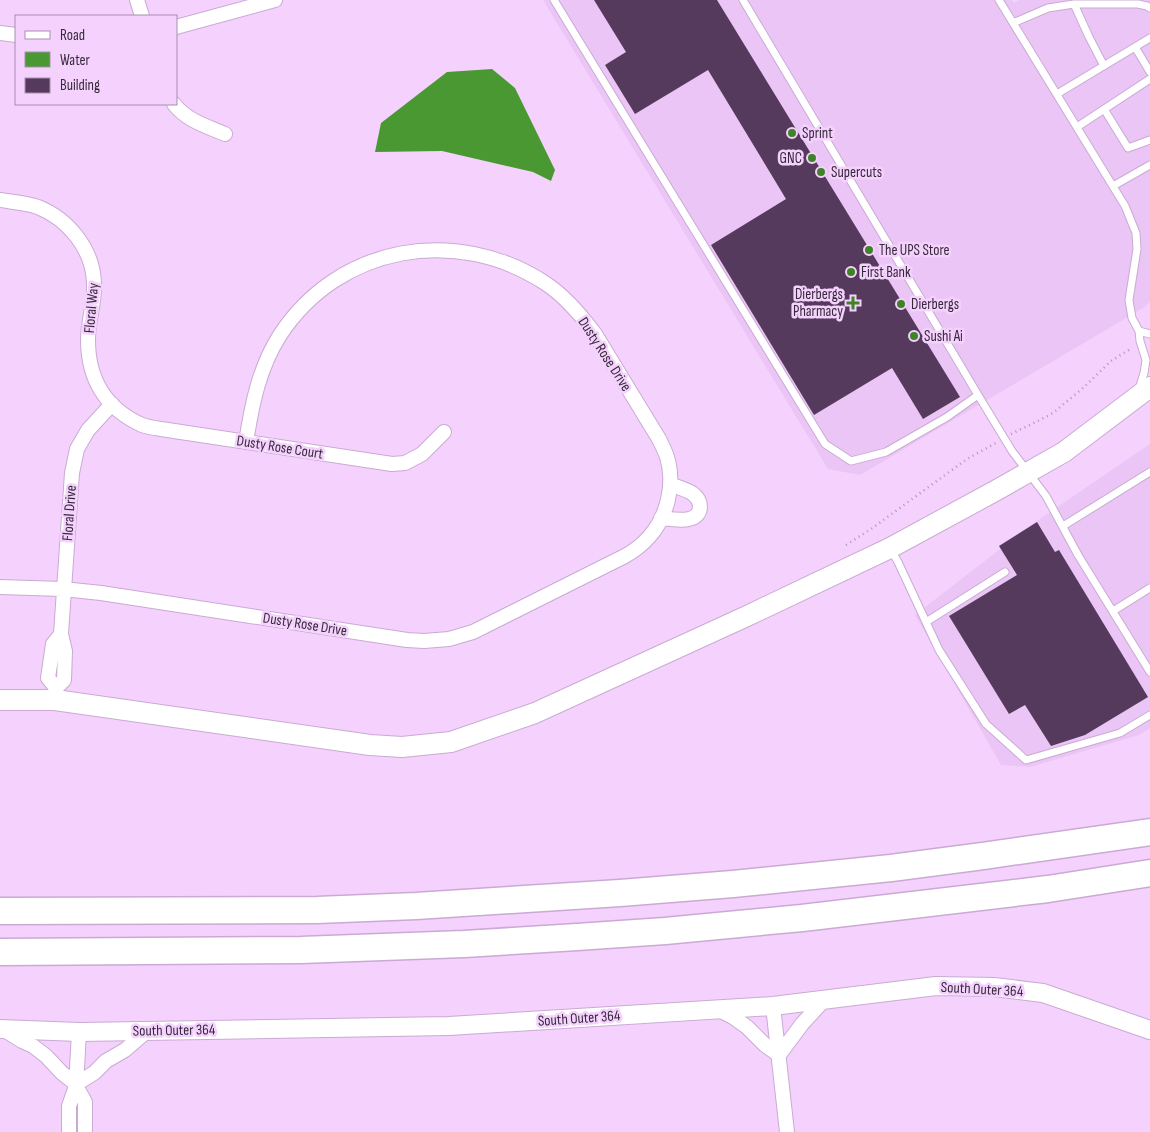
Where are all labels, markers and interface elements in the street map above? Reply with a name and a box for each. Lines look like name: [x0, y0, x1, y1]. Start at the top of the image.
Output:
legend: [15, 15, 178, 105]
text: Road: [60, 26, 85, 45]
text: Water: [60, 51, 91, 70]
text: Building: [60, 76, 100, 95]
place label: Sprint: [802, 124, 833, 143]
marker: Sprint: [786, 127, 798, 139]
place label: GNC: [780, 149, 802, 168]
marker: GNC: [806, 152, 818, 164]
place label: Supercuts: [831, 163, 882, 182]
marker: Supercuts: [815, 166, 827, 178]
place label: The UPS Store: [879, 241, 950, 260]
marker: The UPS Store: [863, 244, 875, 256]
place label: First Bank: [861, 263, 911, 282]
marker: First Bank: [845, 266, 857, 278]
street label: Floral Way: [80, 282, 103, 334]
place label: Dierbergs Pharmacy: [793, 285, 843, 321]
place label: Dierbergs: [911, 295, 959, 314]
marker: Dierbergs Pharmacy: [847, 297, 859, 309]
marker: Dierbergs: [895, 298, 907, 310]
street label: Dusty Rose Drive: [574, 314, 636, 395]
place label: Sushi Ai: [924, 327, 963, 346]
marker: Sushi Ai: [908, 330, 920, 342]
street label: Dusty Rose Court: [235, 431, 325, 464]
street label: Floral Drive: [58, 484, 81, 542]
street label: Dusty Rose Drive: [262, 608, 348, 641]
street label: South Outer 364: [940, 978, 1024, 1001]
street label: South Outer 364: [537, 1006, 621, 1031]
street label: South Outer 364: [133, 1020, 215, 1041]

